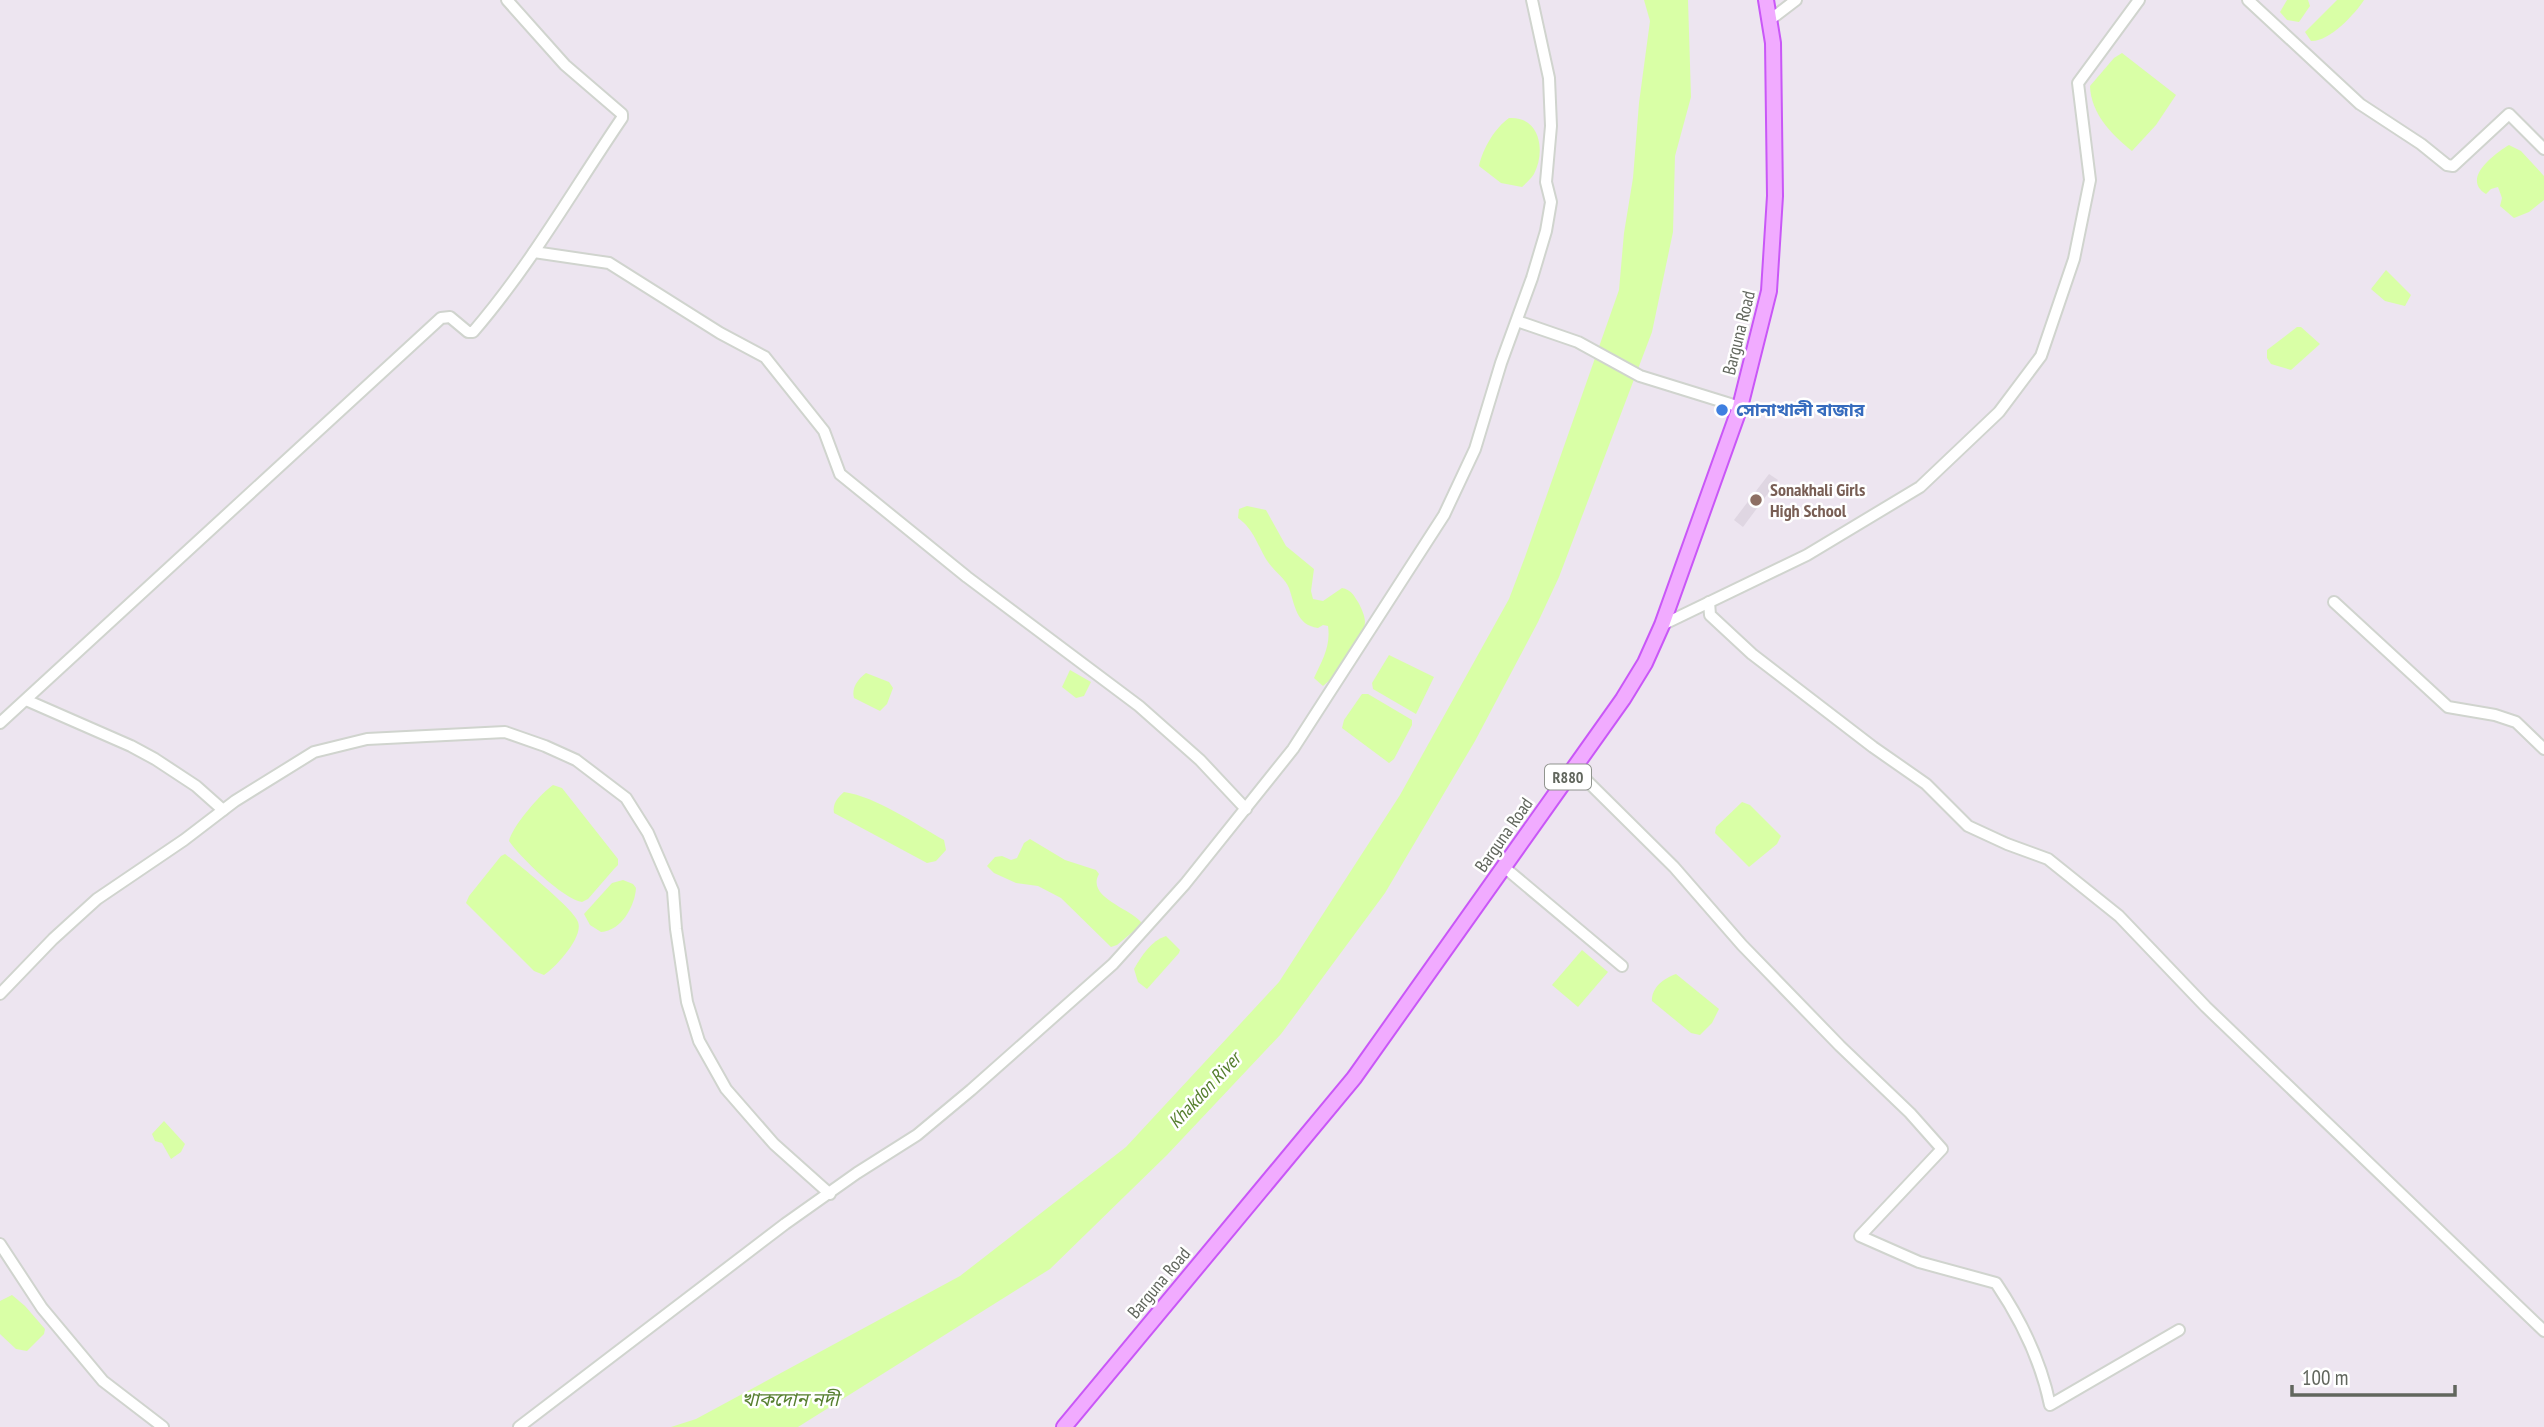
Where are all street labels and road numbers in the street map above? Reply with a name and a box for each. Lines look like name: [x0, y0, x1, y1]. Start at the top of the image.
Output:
street label: Barguna Road: [1717, 288, 1760, 377]
road number: R880: [1545, 764, 1591, 790]
street label: Barguna Road: [1470, 793, 1538, 876]
street label: Barguna Road: [1122, 1242, 1195, 1323]

